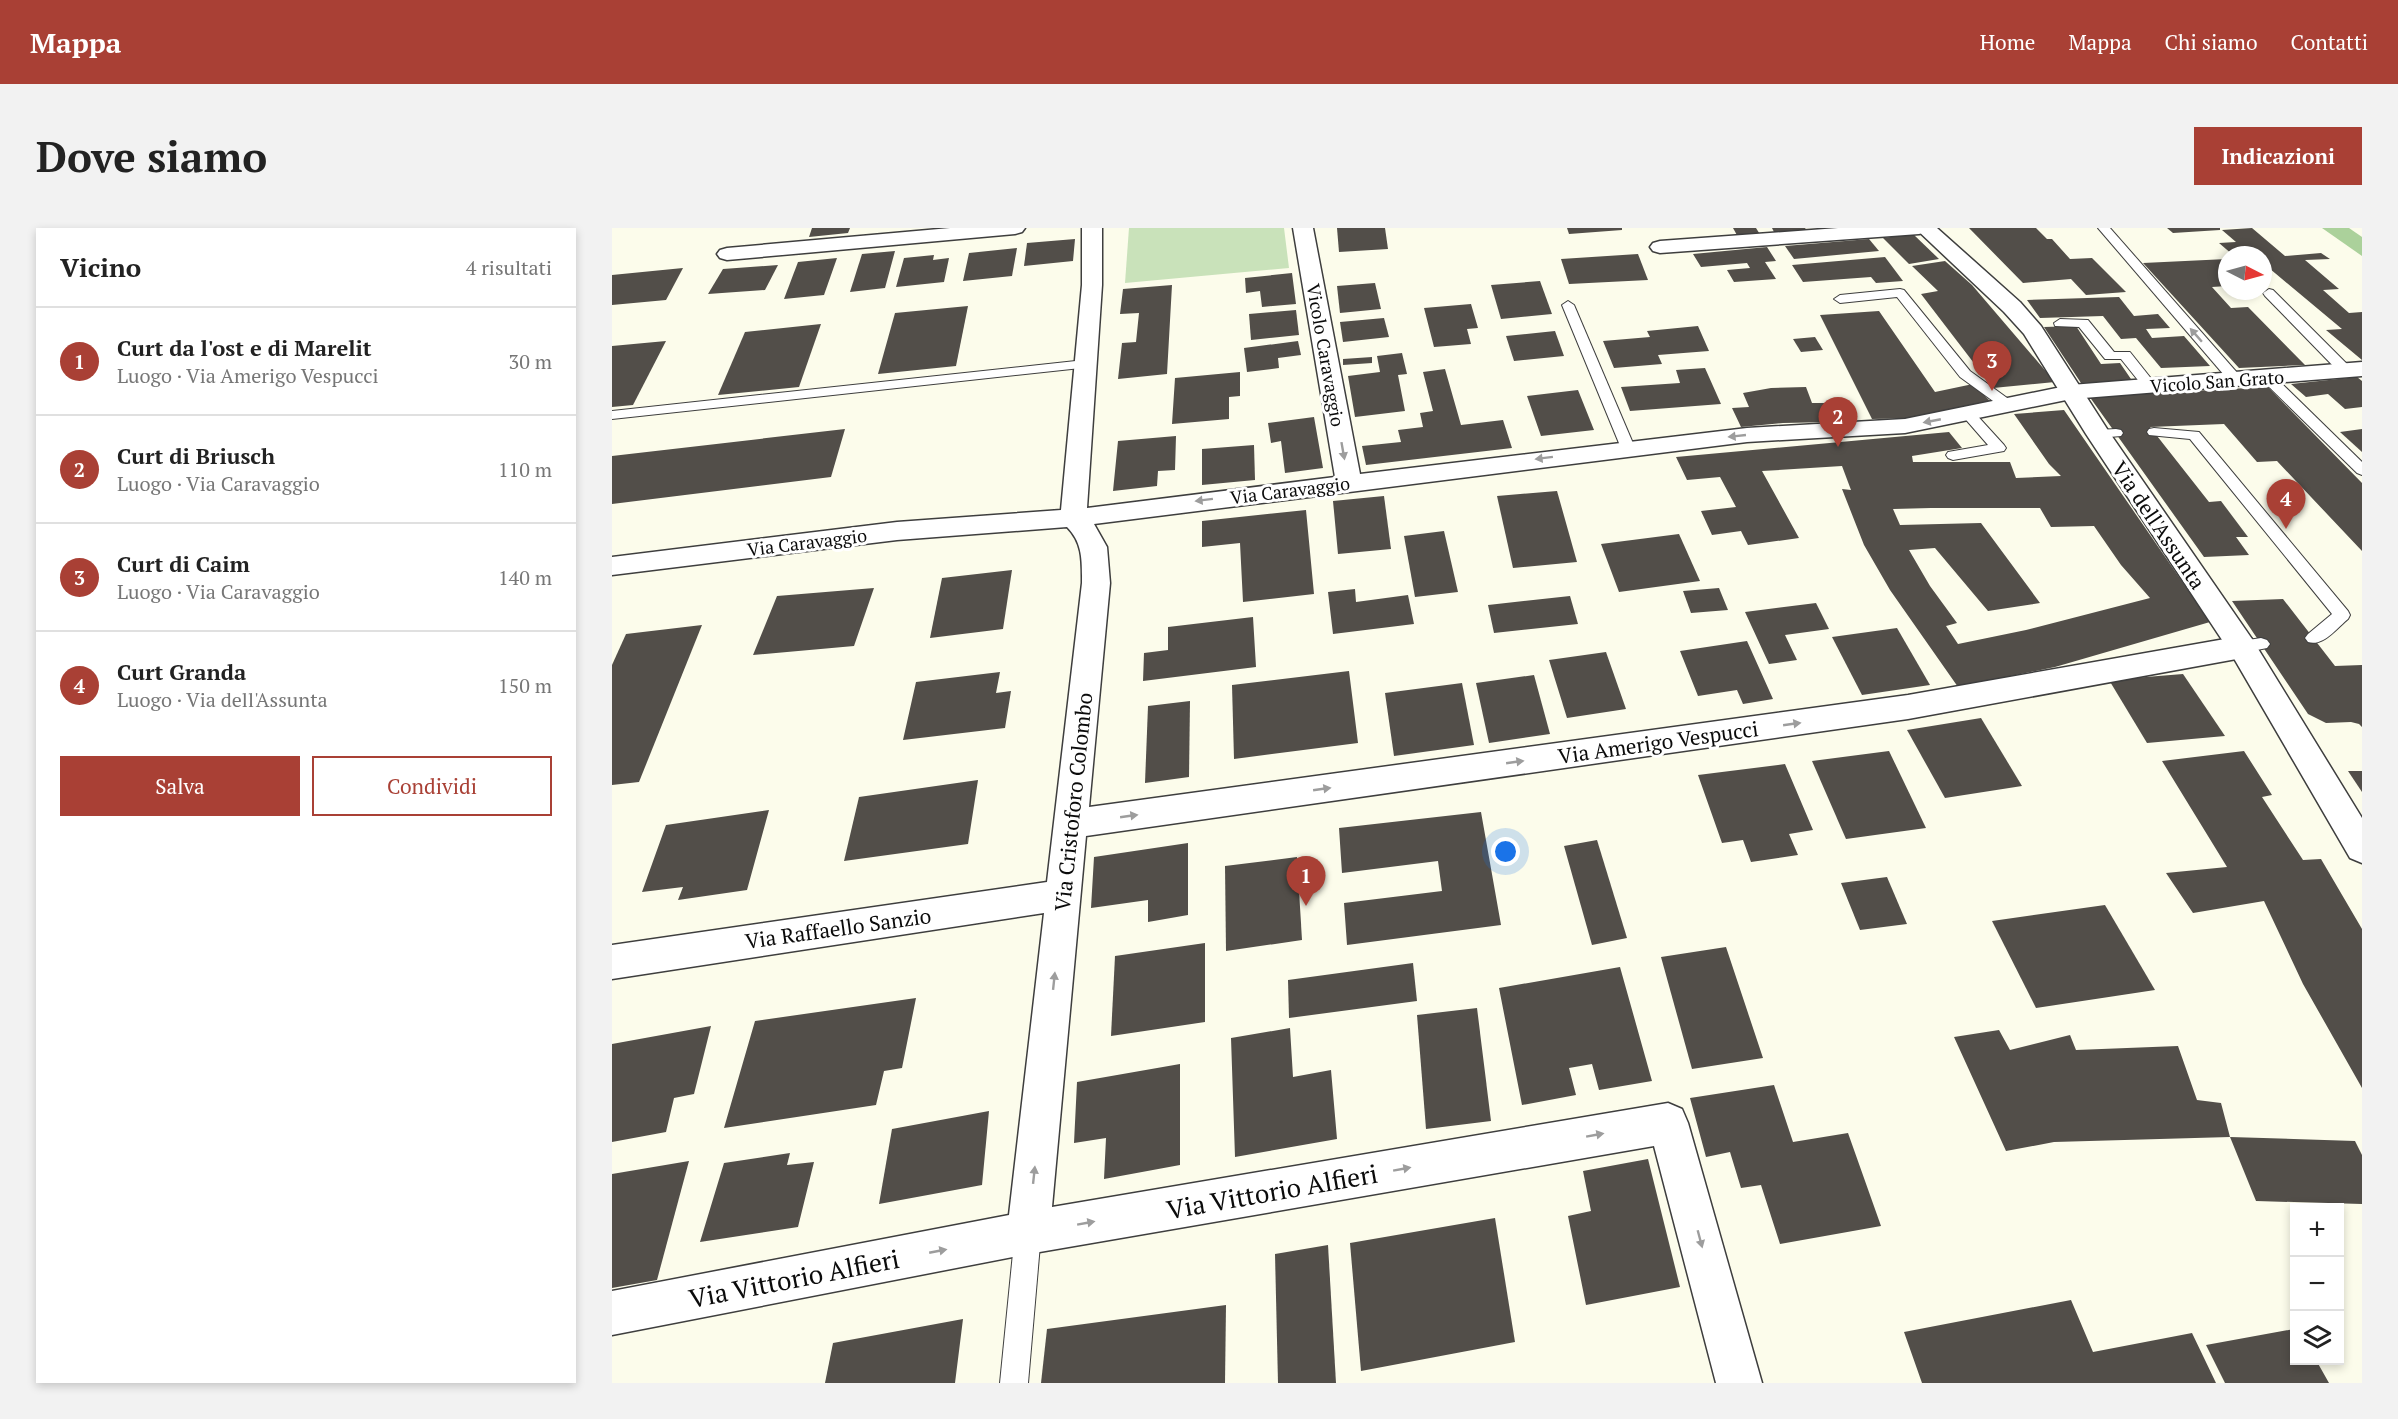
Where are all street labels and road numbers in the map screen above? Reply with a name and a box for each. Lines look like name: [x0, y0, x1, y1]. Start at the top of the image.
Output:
street label: Vicolo Caravaggio: [1302, 282, 1350, 428]
street label: Vicolo San Grato: [2149, 364, 2285, 398]
street label: Via dell'Assunta: [2106, 456, 2212, 595]
street label: Via Caravaggio: [1229, 471, 1351, 509]
street label: Via Caravaggio: [746, 523, 868, 561]
street label: Via Cristoforo Colombo: [1048, 691, 1098, 913]
street label: Via Amerigo Vespucci: [1556, 714, 1760, 770]
street label: Via Raffaello Sanzio: [743, 901, 933, 955]
street label: Via Vittorio Alfieri: [1164, 1156, 1380, 1226]
street label: Via Vittorio Alfieri: [686, 1241, 902, 1315]

